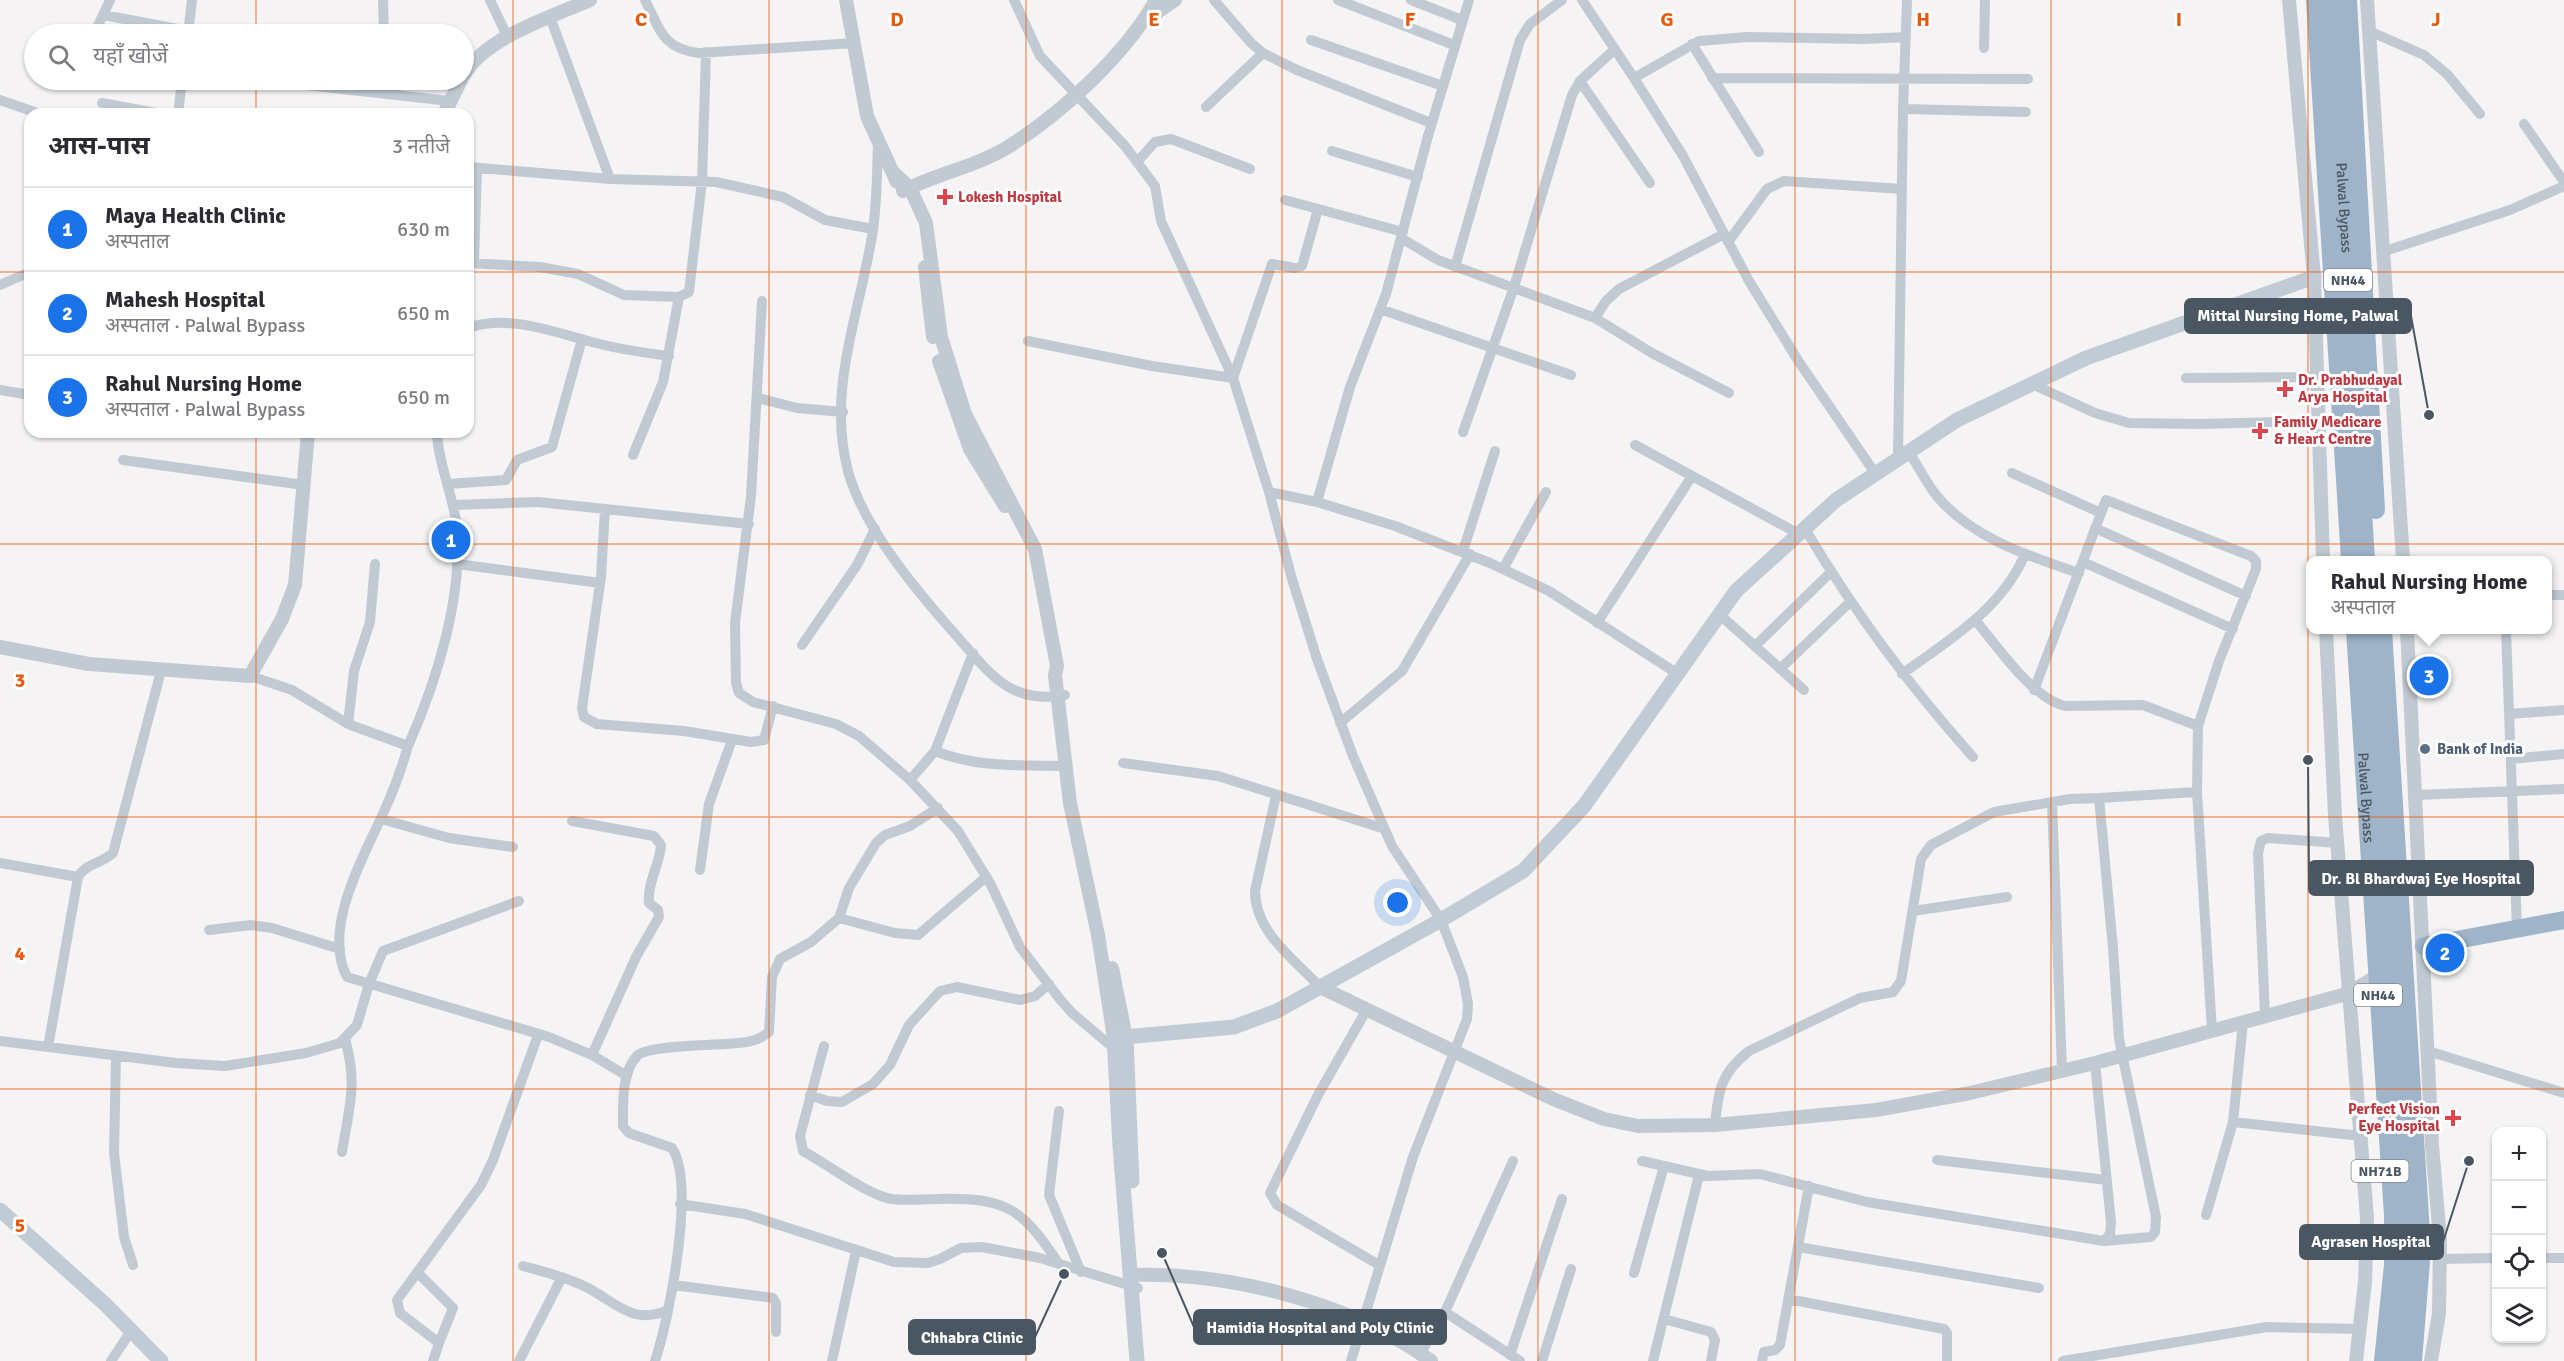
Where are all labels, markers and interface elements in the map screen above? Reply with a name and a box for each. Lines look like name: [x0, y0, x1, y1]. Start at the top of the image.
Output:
text: C: [635, 7, 647, 32]
text: D: [890, 7, 904, 32]
text: E: [1148, 7, 1160, 32]
text: F: [1405, 7, 1416, 32]
text: G: [1660, 7, 1674, 32]
text: H: [1916, 7, 1930, 32]
text: I: [2176, 7, 2182, 32]
text: J: [2431, 7, 2441, 32]
search box: [24, 24, 474, 90]
icon: search: [45, 41, 78, 74]
text: यहाँ खोजें: [93, 42, 168, 69]
text: आस-पास: [48, 130, 150, 162]
text: 3 नतीजे: [392, 134, 450, 159]
street label: Palwal Bypass: [2332, 162, 2356, 254]
marker: Lokesh Hospital: [936, 188, 954, 206]
place label: Lokesh Hospital: [958, 188, 1062, 206]
text: Maya Health Clinic: [105, 202, 286, 229]
text: 1: [62, 217, 73, 242]
text: 630 m: [397, 217, 450, 242]
text: अस्पताल: [105, 229, 170, 254]
road number: NH44: [2324, 269, 2372, 291]
text: Mahesh Hospital: [105, 286, 265, 313]
callout: Mittal Nursing Home, Palwal: [2185, 299, 2411, 333]
text: 2: [62, 301, 73, 326]
text: 650 m: [397, 301, 450, 326]
text: Mittal Nursing Home, Palwal: [2197, 306, 2399, 326]
text: अस्पताल · Palwal Bypass: [105, 313, 305, 338]
text: Rahul Nursing Home: [105, 370, 302, 397]
place label: Dr. Prabhudayal Arya Hospital: [2298, 371, 2403, 406]
marker: Dr. Prabhudayal Arya Hospital: [2276, 380, 2294, 398]
text: 3: [62, 385, 73, 410]
text: 650 m: [397, 385, 450, 410]
text: अस्पताल · Palwal Bypass: [105, 397, 305, 422]
place label: Family Medicare & Heart Centre: [2274, 413, 2382, 448]
marker: Family Medicare & Heart Centre: [2251, 422, 2269, 440]
pin: 1: [432, 518, 470, 562]
popup: [2306, 556, 2552, 634]
text: Rahul Nursing Home: [2331, 568, 2527, 595]
text: अस्पताल: [2331, 595, 2395, 620]
pin: 3: [2410, 654, 2448, 698]
text: 3: [15, 668, 25, 693]
place label: Bank of India: [2437, 740, 2523, 758]
marker: Bank of India: [2418, 742, 2432, 756]
street label: Palwal Bypass: [2354, 752, 2378, 844]
callout: Dr. Bl Bhardwaj Eye Hospital: [2309, 861, 2533, 895]
text: Dr. Bl Bhardwaj Eye Hospital: [2321, 869, 2521, 889]
your location: [1383, 888, 1412, 917]
pin: 2: [2426, 930, 2464, 976]
text: 4: [15, 941, 26, 966]
road number: NH44: [2354, 984, 2402, 1006]
place label: Perfect Vision Eye Hospital: [2348, 1100, 2440, 1135]
marker: Perfect Vision Eye Hospital: [2444, 1109, 2462, 1127]
map controls: [2492, 1127, 2546, 1343]
button: +: [2492, 1127, 2546, 1181]
road number: NH71B: [2352, 1160, 2408, 1182]
button: −: [2492, 1181, 2546, 1235]
text: 5: [15, 1213, 25, 1238]
callout: Agrasen Hospital: [2300, 1225, 2443, 1259]
text: Agrasen Hospital: [2311, 1232, 2431, 1252]
button: locate: [2492, 1235, 2546, 1289]
button: layers: [2492, 1289, 2546, 1343]
callout: Hamidia Hospital and Poly Clinic: [1194, 1310, 1446, 1344]
text: Hamidia Hospital and Poly Clinic: [1206, 1318, 1434, 1338]
callout: Chhabra Clinic: [909, 1320, 1035, 1354]
text: Chhabra Clinic: [921, 1328, 1024, 1348]

